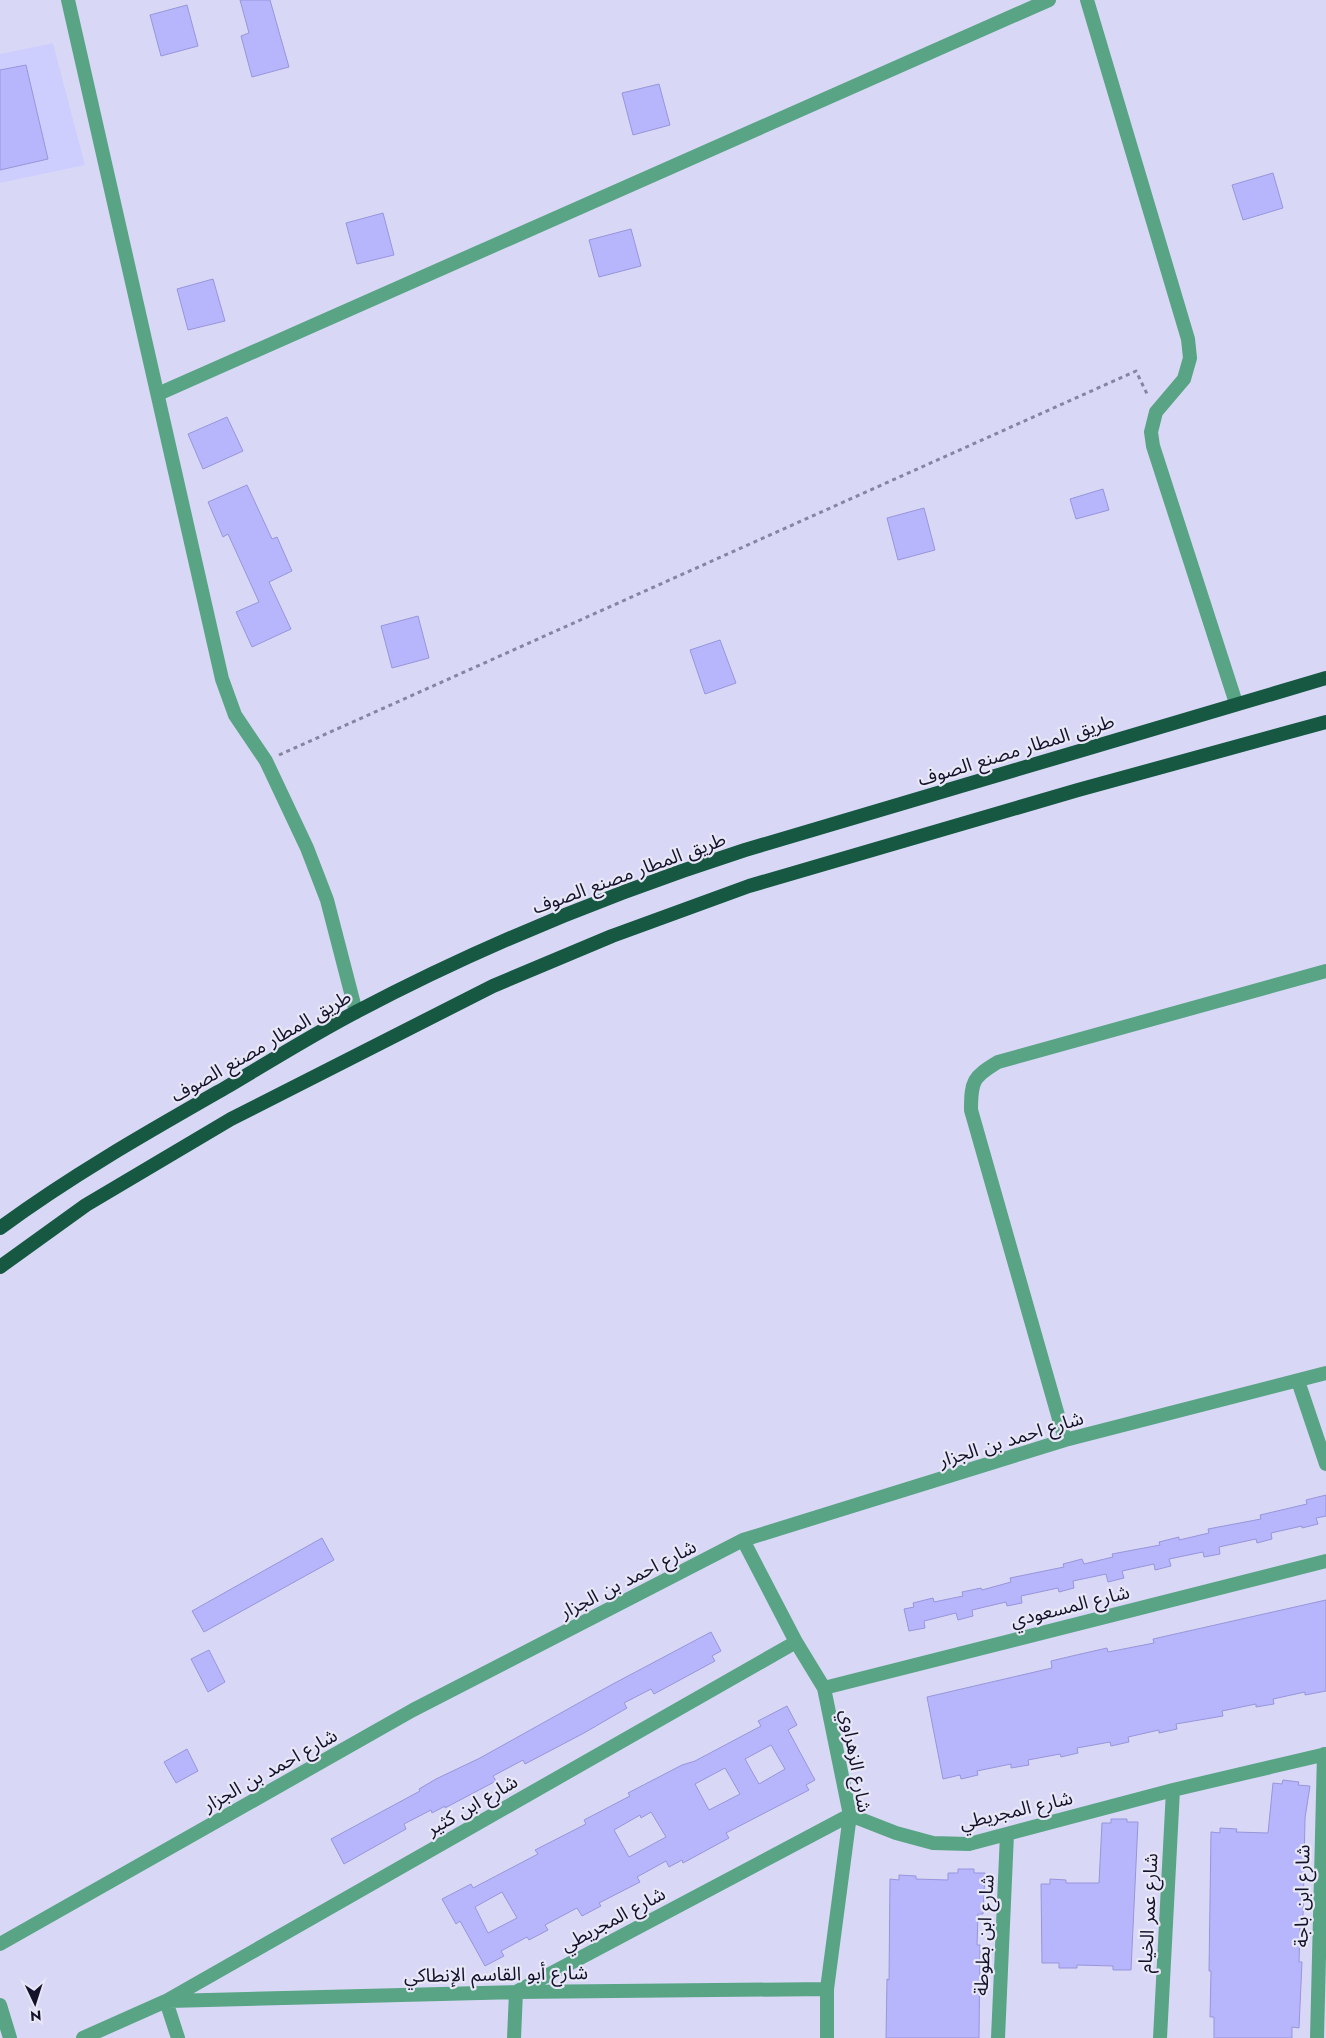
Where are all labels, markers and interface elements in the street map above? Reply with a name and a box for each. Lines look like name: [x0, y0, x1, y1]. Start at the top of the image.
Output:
street label: طريق المطار مصنع الصوف: [914, 707, 1118, 794]
street label: طريق المطار مصنع الصوف: [528, 825, 730, 922]
street label: طريق المطار مصنع الصوف: [166, 983, 357, 1110]
street label: شارع احمد بن الجزار: [934, 1404, 1087, 1474]
street label: شارع احمد بن الجزار: [554, 1533, 701, 1626]
street label: شارع المسعودي: [1008, 1578, 1133, 1635]
street label: شارع الزهراوي: [832, 1707, 878, 1815]
street label: شارع احمد بن الجزار: [197, 1722, 342, 1819]
street label: شارع ابن كثير: [420, 1768, 523, 1843]
street label: شارع المجريطي: [957, 1784, 1076, 1838]
street label: شارع ابن باجة: [1288, 1844, 1316, 1948]
street label: شارع عمر الخيام: [1131, 1852, 1166, 1974]
street label: شارع ابن بطوطة: [967, 1874, 1001, 1996]
street label: شارع المجريطي: [556, 1880, 671, 1959]
street label: شارع أبو القاسم الإنطاكي: [404, 1959, 588, 1991]
north arrow: [10, 1978, 60, 2028]
text: N: [30, 2006, 42, 2026]

